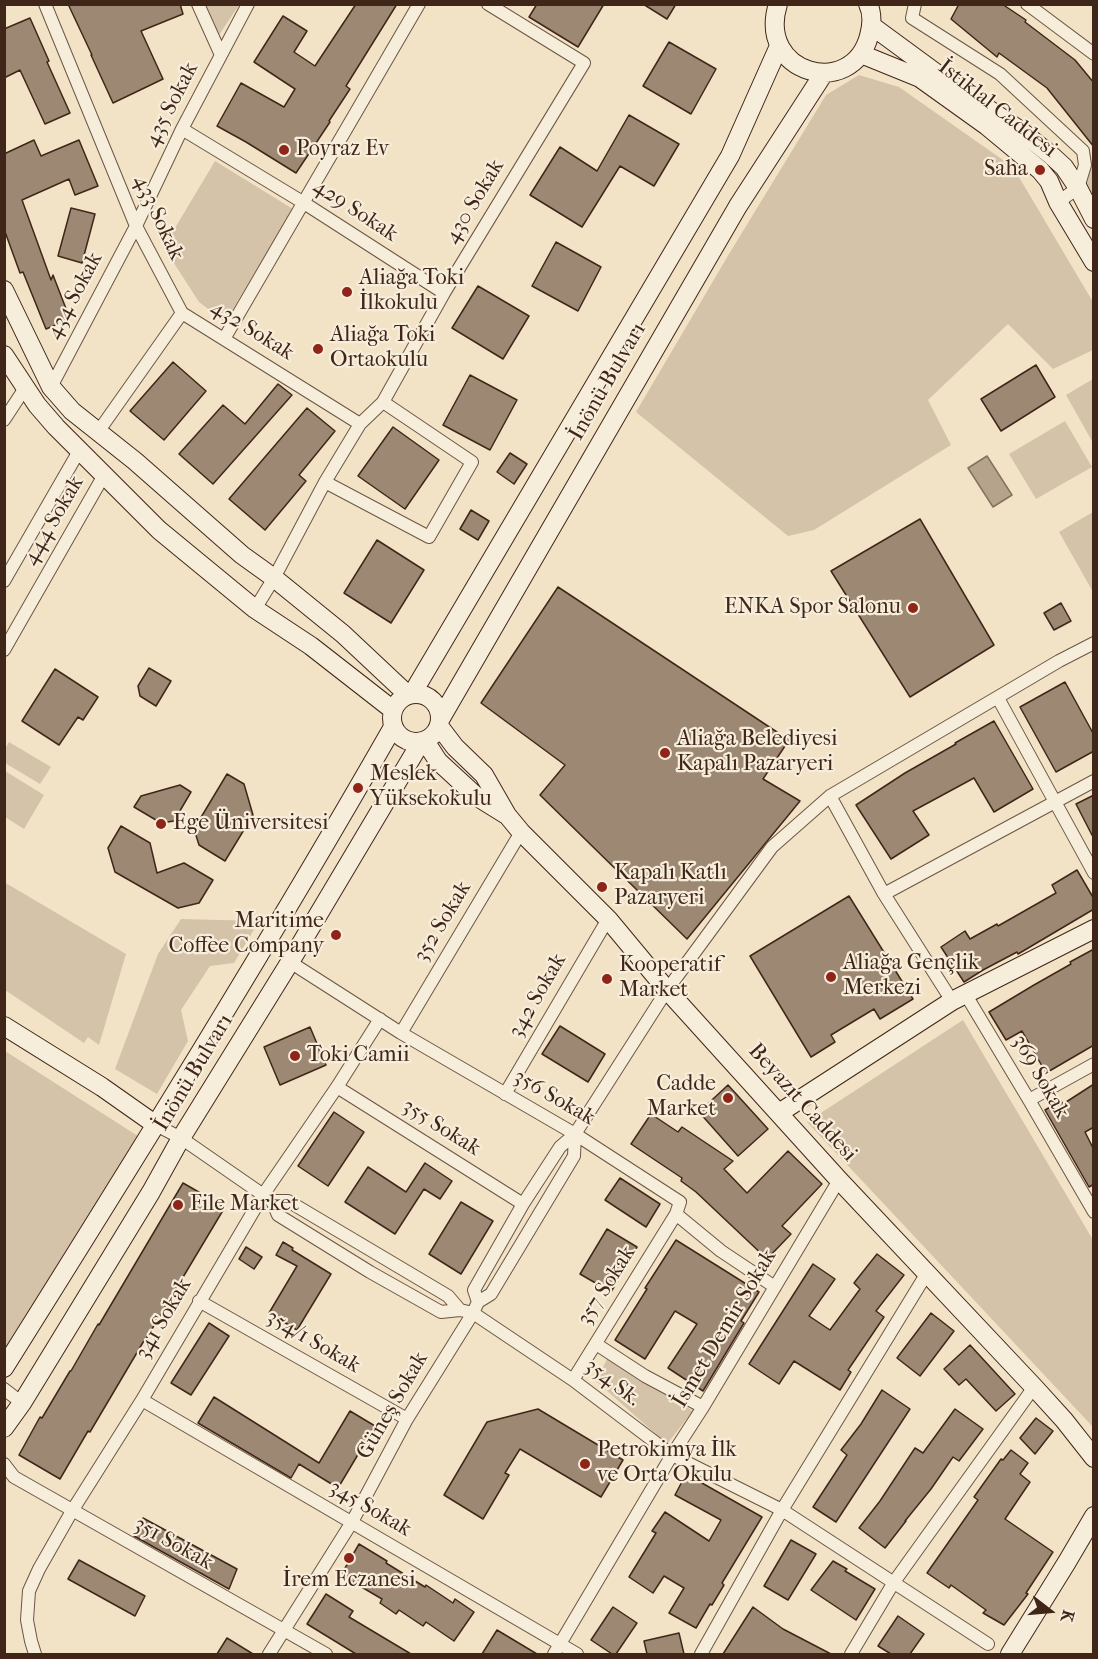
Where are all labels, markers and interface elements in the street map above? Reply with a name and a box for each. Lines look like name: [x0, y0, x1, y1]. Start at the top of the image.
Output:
street label: İstiklal Caddesi: [932, 54, 1062, 164]
street label: 435 Sokak: [139, 58, 205, 152]
place label: Poyraz Ev: [296, 137, 389, 163]
marker: Poyraz Ev: [277, 143, 291, 157]
street label: 430 Sokak: [439, 155, 511, 249]
place label: Saha: [984, 157, 1028, 183]
marker: Saha: [1033, 163, 1047, 177]
street label: 433 Sokak: [127, 171, 189, 265]
street label: 429 Sokak: [308, 174, 402, 248]
street label: 434 Sokak: [41, 248, 109, 344]
place label: Aliağa Toki İlkokulu: [359, 266, 464, 318]
marker: Aliağa Toki İlkokulu: [340, 285, 354, 299]
street label: 432 Sokak: [205, 295, 299, 367]
street label: İnönü Bulvarı: [564, 319, 652, 445]
place label: Aliağa Toki Ortaokulu: [330, 323, 435, 374]
marker: Aliağa Toki Ortaokulu: [311, 342, 325, 356]
street label: 444 Sokak: [18, 472, 90, 570]
place label: ENKA Spor Salonu: [724, 595, 901, 621]
marker: ENKA Spor Salonu: [906, 601, 920, 615]
place label: Aliağa Belediyesi Kapalı Pazaryeri: [677, 727, 837, 778]
marker: Aliağa Belediyesi Kapalı Pazaryeri: [658, 746, 672, 760]
place label: Meslek Yüksekokulu: [370, 762, 492, 813]
marker: Meslek Yüksekokulu: [351, 781, 365, 795]
place label: Ege Üniversitesi: [173, 811, 328, 837]
marker: Ege Üniversitesi: [154, 817, 168, 831]
place label: Kapalı Katlı Pazaryeri: [614, 861, 727, 912]
street label: 352 Sokak: [409, 877, 477, 967]
marker: Kapalı Katlı Pazaryeri: [595, 880, 609, 894]
place label: Maritime Coffee Company: [169, 909, 324, 960]
marker: Maritime Coffee Company: [329, 928, 343, 942]
street label: 342 Sokak: [503, 949, 573, 1043]
place label: Aliağa Gençlik Merkezi: [843, 951, 979, 1002]
place label: Kooperatif Market: [619, 953, 721, 1004]
marker: Aliağa Gençlik Merkezi: [824, 970, 838, 984]
marker: Kooperatif Market: [600, 972, 614, 986]
street label: İnönü Bulvarı: [149, 1010, 239, 1136]
street label: 369 Sokak: [1005, 1030, 1075, 1124]
street label: Beyazıt Caddesi: [742, 1039, 862, 1167]
place label: Toki Camii: [307, 1043, 410, 1069]
marker: Toki Camii: [288, 1049, 302, 1063]
street label: 356 Sokak: [508, 1064, 600, 1132]
place label: Cadde Market: [647, 1072, 716, 1124]
marker: Cadde Market: [721, 1091, 735, 1105]
street label: 355 Sokak: [397, 1094, 485, 1162]
place label: File Market: [190, 1192, 299, 1218]
marker: File Market: [171, 1198, 185, 1212]
street label: 357 Sokak: [572, 1241, 642, 1331]
street label: İsmet Demir Sokak: [667, 1245, 783, 1413]
street label: 341 Sokak: [130, 1274, 198, 1364]
street label: 354/1 Sokak: [261, 1304, 365, 1380]
street label: Güneş Sokak: [352, 1348, 434, 1464]
street label: 354 Sk.: [579, 1353, 645, 1413]
place label: Petrokimya İlk ve Orta Okulu: [597, 1438, 737, 1490]
marker: Petrokimya İlk ve Orta Okulu: [578, 1457, 592, 1471]
street label: 345 Sokak: [324, 1475, 416, 1543]
street label: 351 Sokak: [129, 1512, 217, 1576]
marker: İrem Eczanesi: [342, 1551, 356, 1565]
place label: İrem Eczanesi: [283, 1568, 415, 1594]
north arrow: [1020, 1581, 1080, 1641]
text: K: [1057, 1608, 1079, 1624]

